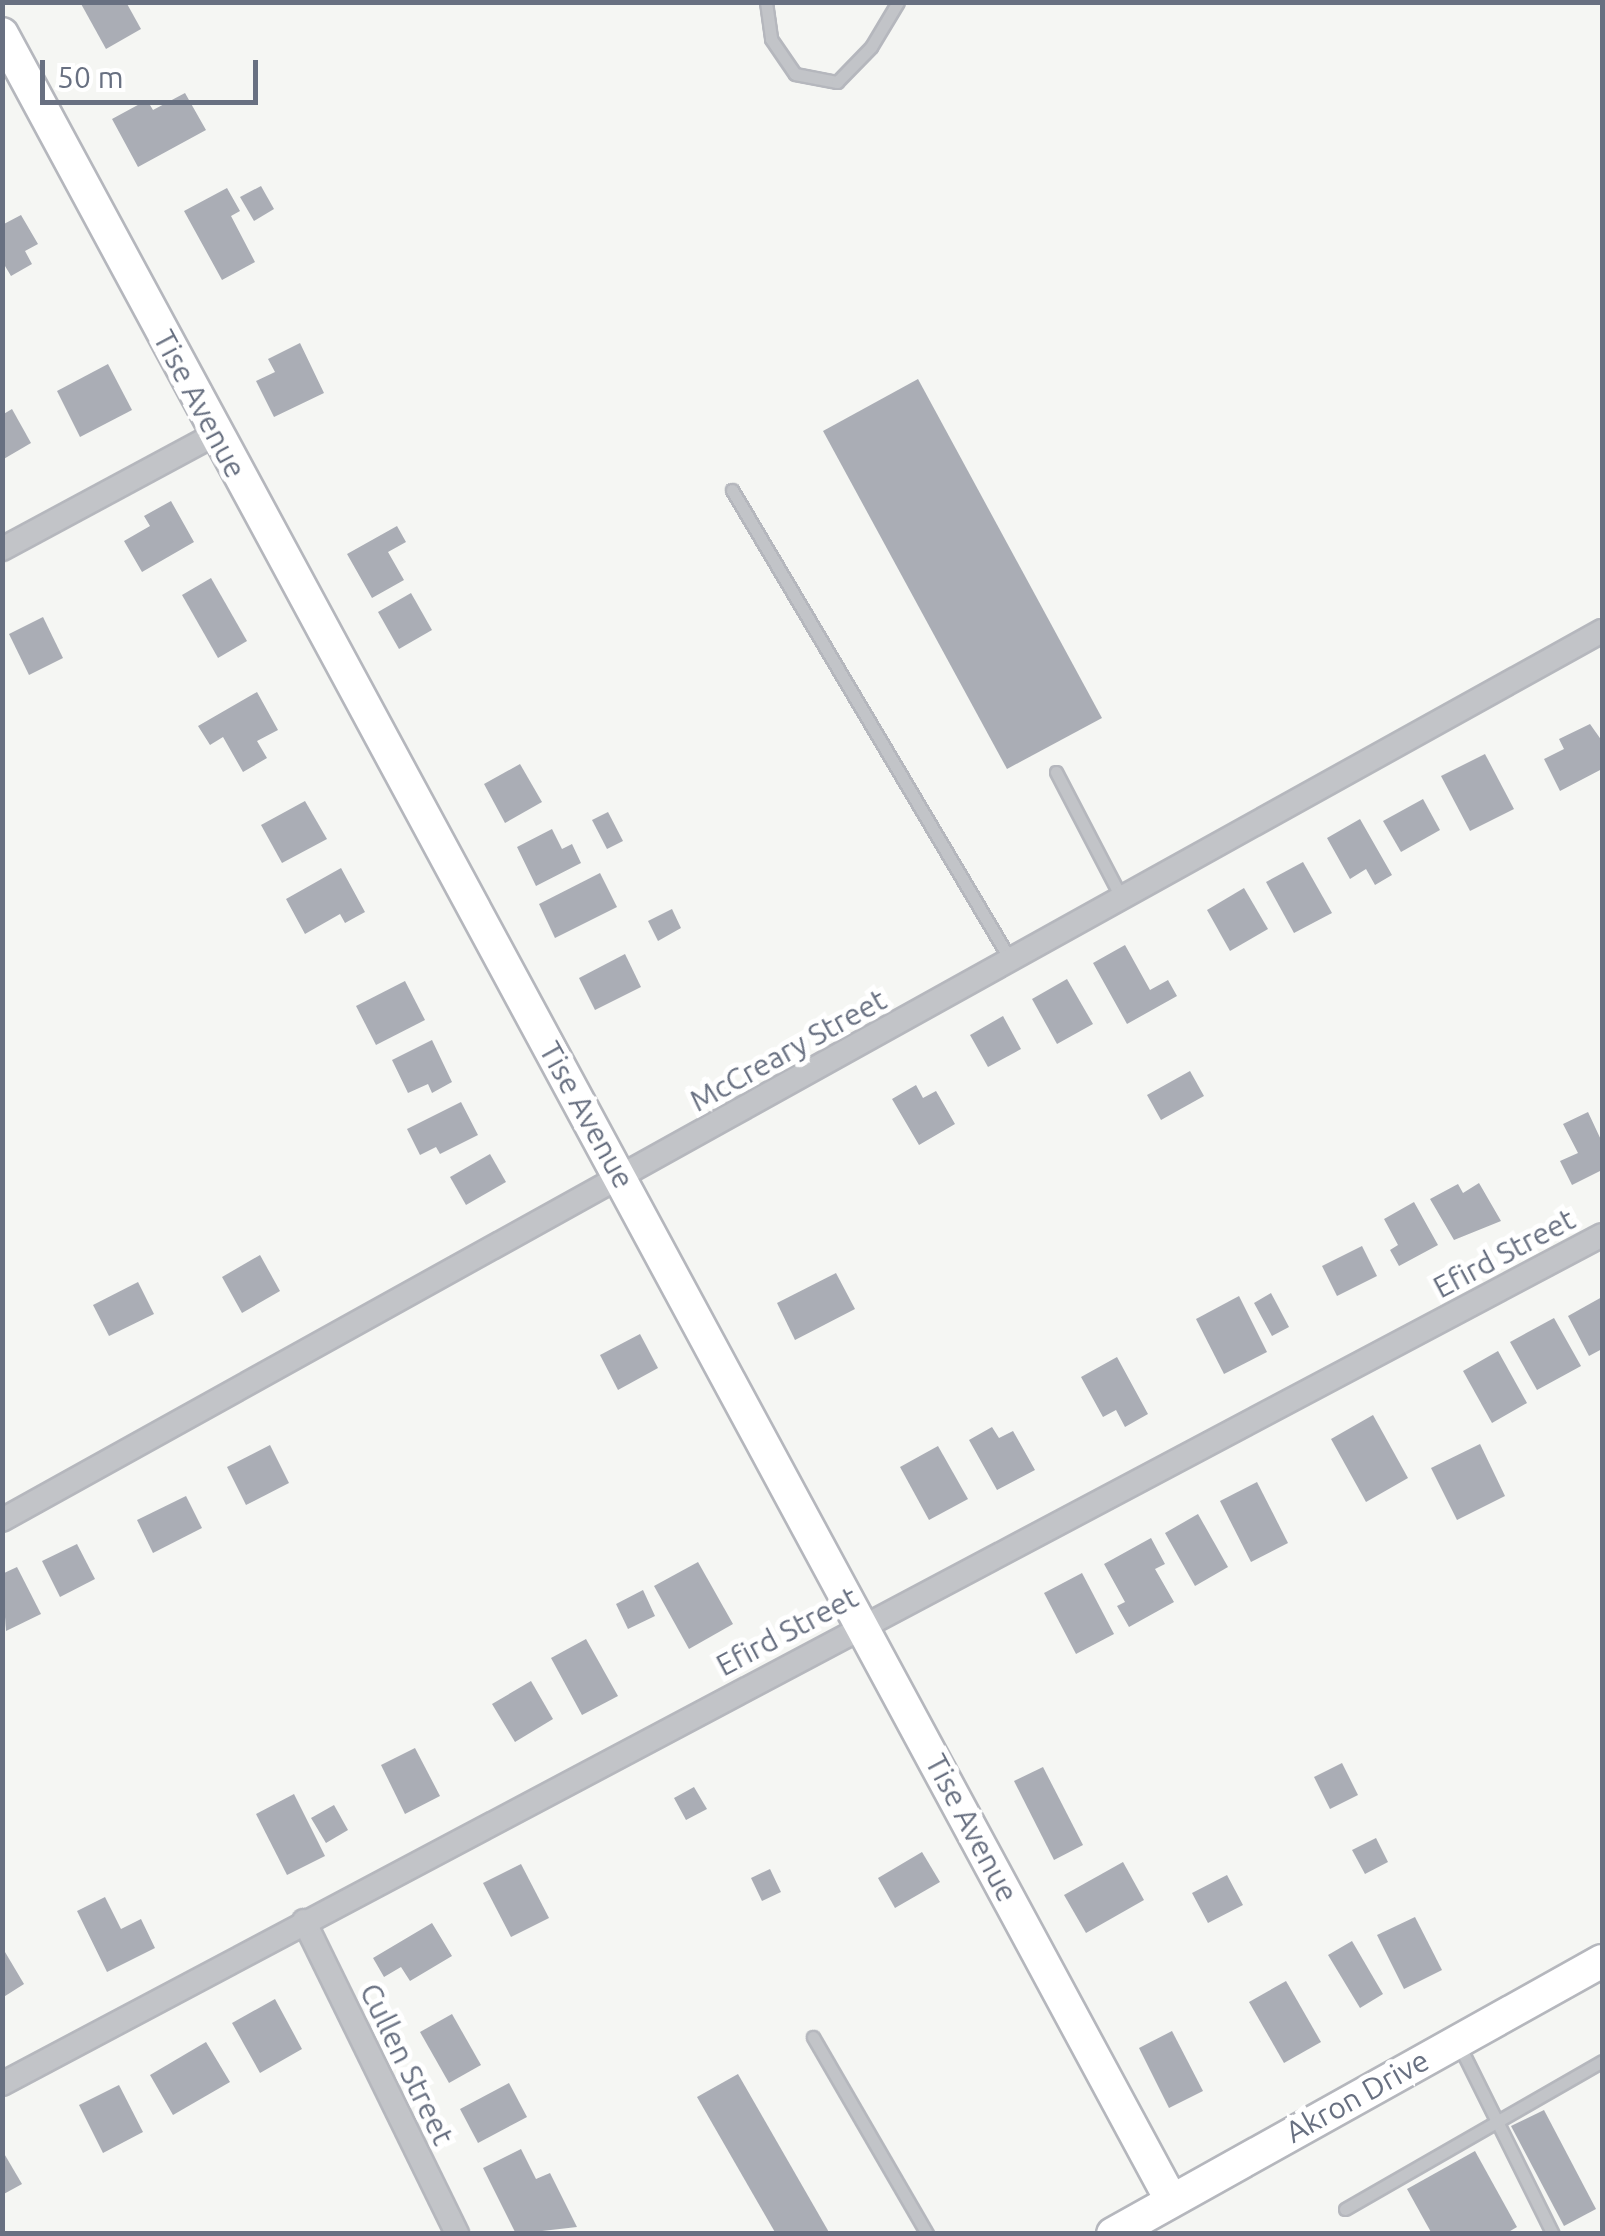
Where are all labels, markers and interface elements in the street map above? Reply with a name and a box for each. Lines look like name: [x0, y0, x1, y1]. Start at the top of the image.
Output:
scale bar: [45, 40, 262, 102]
text: 50 m: [57, 60, 124, 94]
street label: Tise Avenue: [146, 324, 254, 484]
street label: McCreary Street: [684, 981, 892, 1119]
street label: Tise Avenue: [532, 1035, 642, 1195]
street label: Efird Street: [1427, 1201, 1581, 1305]
street label: Efird Street: [710, 1579, 864, 1683]
street label: Tise Avenue: [918, 1748, 1026, 1908]
street label: Cullen Street: [352, 1977, 462, 2151]
street label: Akron Drive: [1279, 2042, 1435, 2150]

